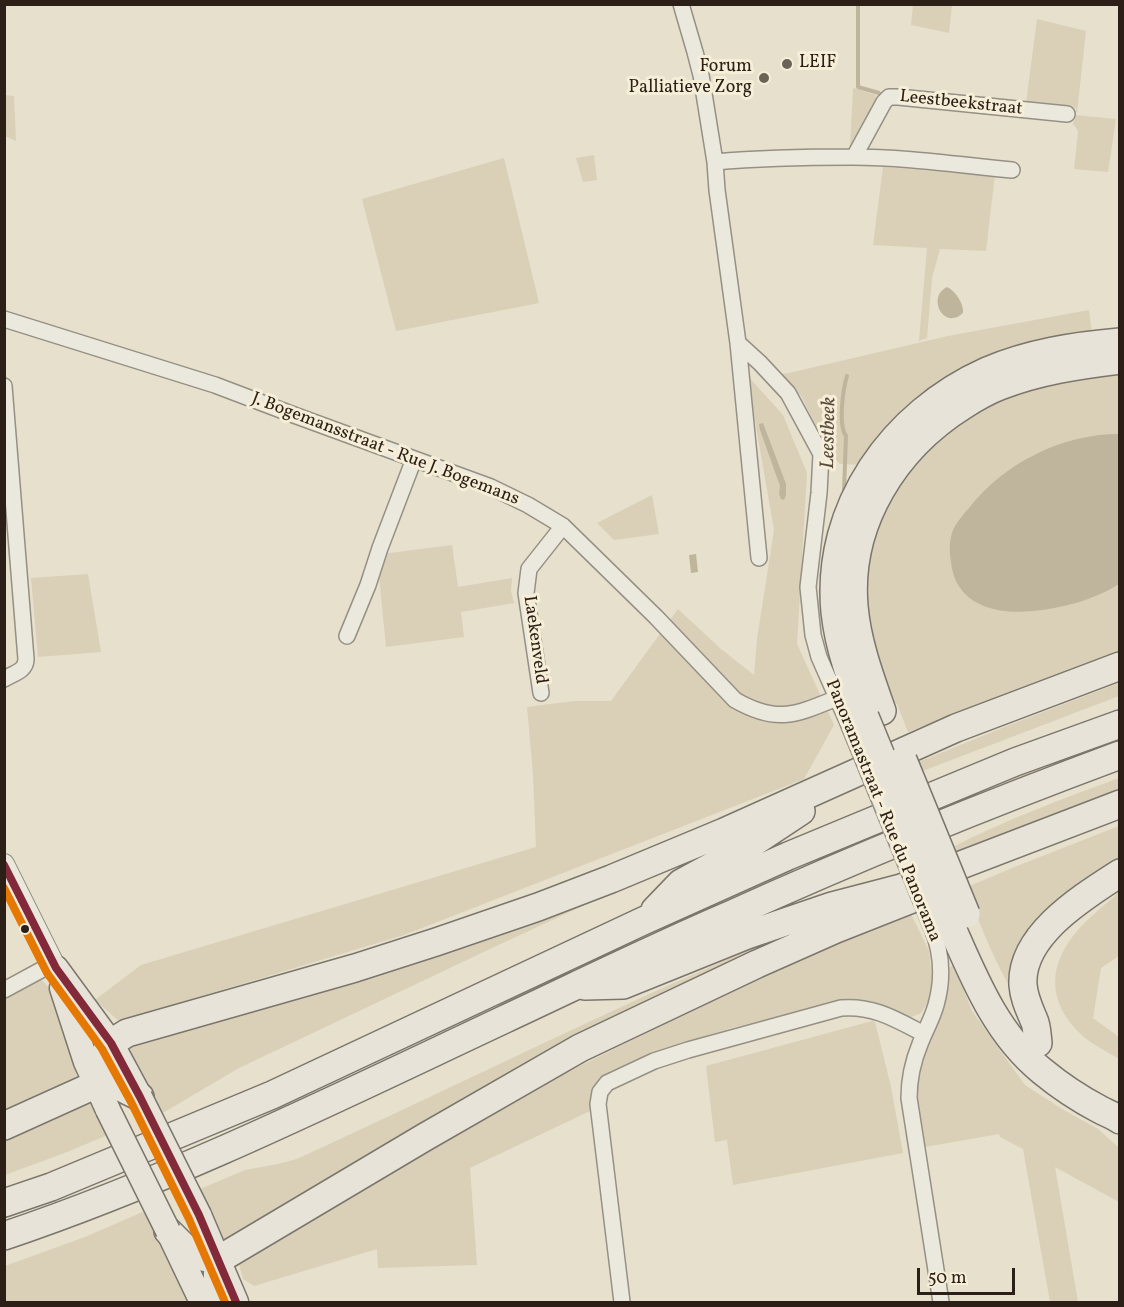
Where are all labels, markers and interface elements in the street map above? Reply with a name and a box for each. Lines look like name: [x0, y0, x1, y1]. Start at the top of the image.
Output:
place label: LEIF: [799, 53, 836, 75]
place label: Forum Palliatieve Zorg: [628, 57, 752, 100]
marker: LEIF: [780, 57, 794, 71]
marker: Forum Palliatieve Zorg: [757, 71, 771, 85]
street label: Leestbeekstraat: [898, 87, 1024, 121]
street label: J. Bogemansstraat - Rue J. Bogemans: [248, 389, 522, 511]
water label: Leestbeek: [817, 397, 843, 469]
street label: Laekenveld: [517, 594, 551, 686]
street label: Panoramastraat - Rue du Panorama: [819, 677, 945, 945]
unlabelled marker: [19, 923, 31, 935]
scale bar: [920, 1256, 1018, 1294]
text: 50 m: [928, 1266, 967, 1291]

